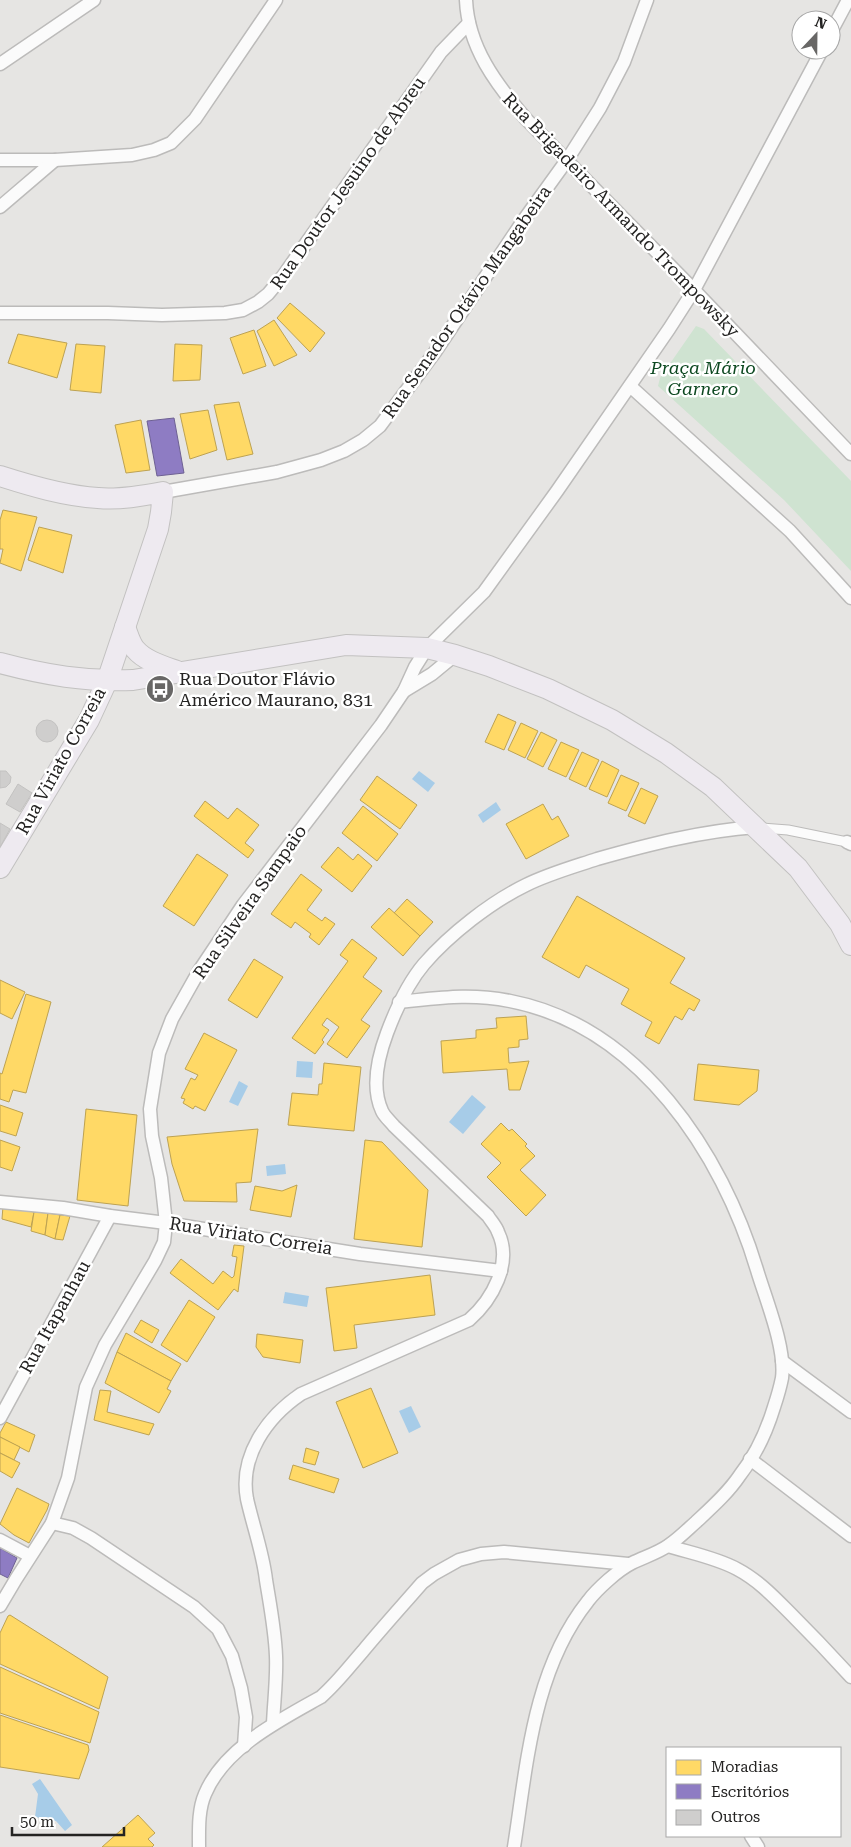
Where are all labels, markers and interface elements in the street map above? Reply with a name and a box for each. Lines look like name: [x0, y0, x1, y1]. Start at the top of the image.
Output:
north arrow: [791, 10, 841, 60]
text: N: [813, 14, 829, 32]
street label: Rua Doutor Jesuino de Abreu: [266, 72, 429, 293]
street label: Rua Brigadeiro Armando Trompowsky: [499, 88, 744, 341]
street label: Rua Senador Otávio Mangabeira: [378, 181, 555, 422]
park label: Praça Mário Garnero: [649, 357, 756, 399]
place label: Rua Doutor Flávio Américo Maurano, 831: [179, 668, 373, 710]
bus stop icon: Rua Doutor Flávio Américo Maurano, 831: [145, 674, 175, 704]
street label: Rua Viriato Correia: [11, 683, 110, 838]
street label: Rua Silveira Sampaio: [188, 821, 311, 983]
street label: Rua Viriato Correia: [168, 1212, 334, 1259]
street label: Rua Itapanhau: [15, 1257, 94, 1377]
legend: [666, 1747, 841, 1837]
text: Moradias: [711, 1758, 778, 1776]
text: Escritórios: [711, 1783, 789, 1801]
scale bar: [12, 1804, 125, 1836]
text: Outros: [711, 1808, 760, 1826]
text: 50 m: [20, 1813, 55, 1831]

